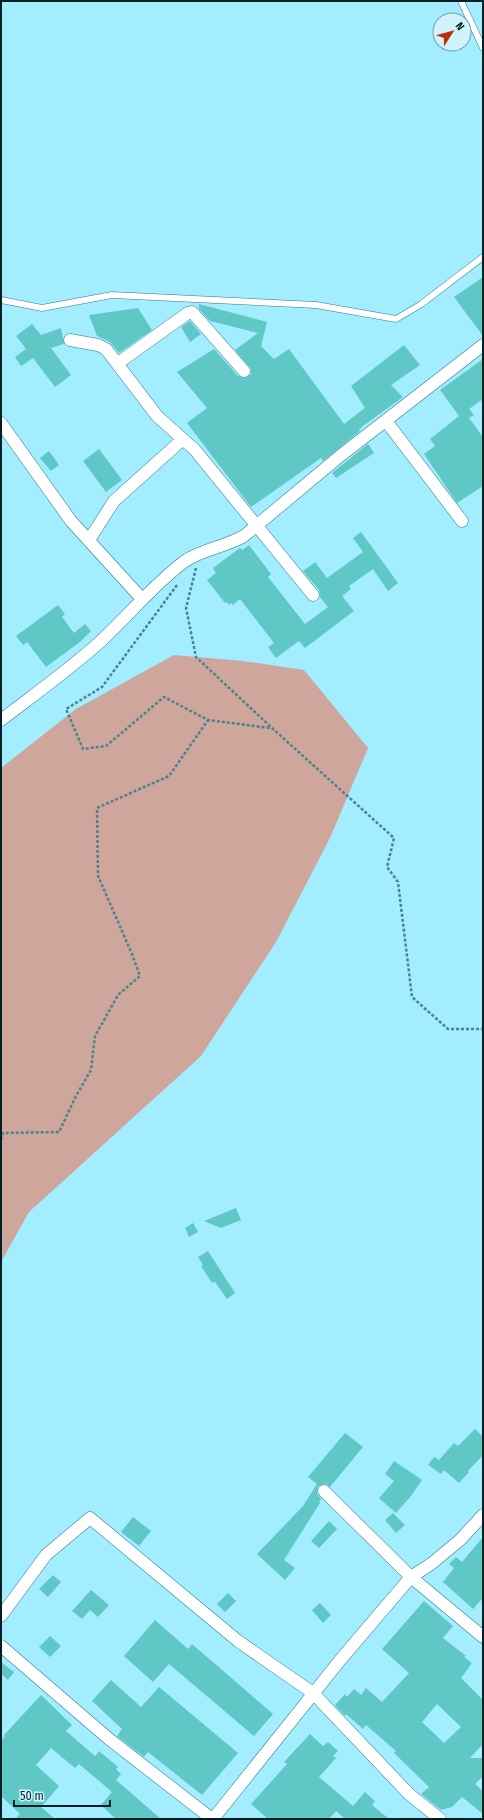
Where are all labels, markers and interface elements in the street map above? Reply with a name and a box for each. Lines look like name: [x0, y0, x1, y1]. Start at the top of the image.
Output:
north arrow: [432, 12, 472, 52]
text: N: [452, 20, 467, 33]
scale bar: [14, 1782, 110, 1808]
text: 50 m: [20, 1789, 44, 1803]

